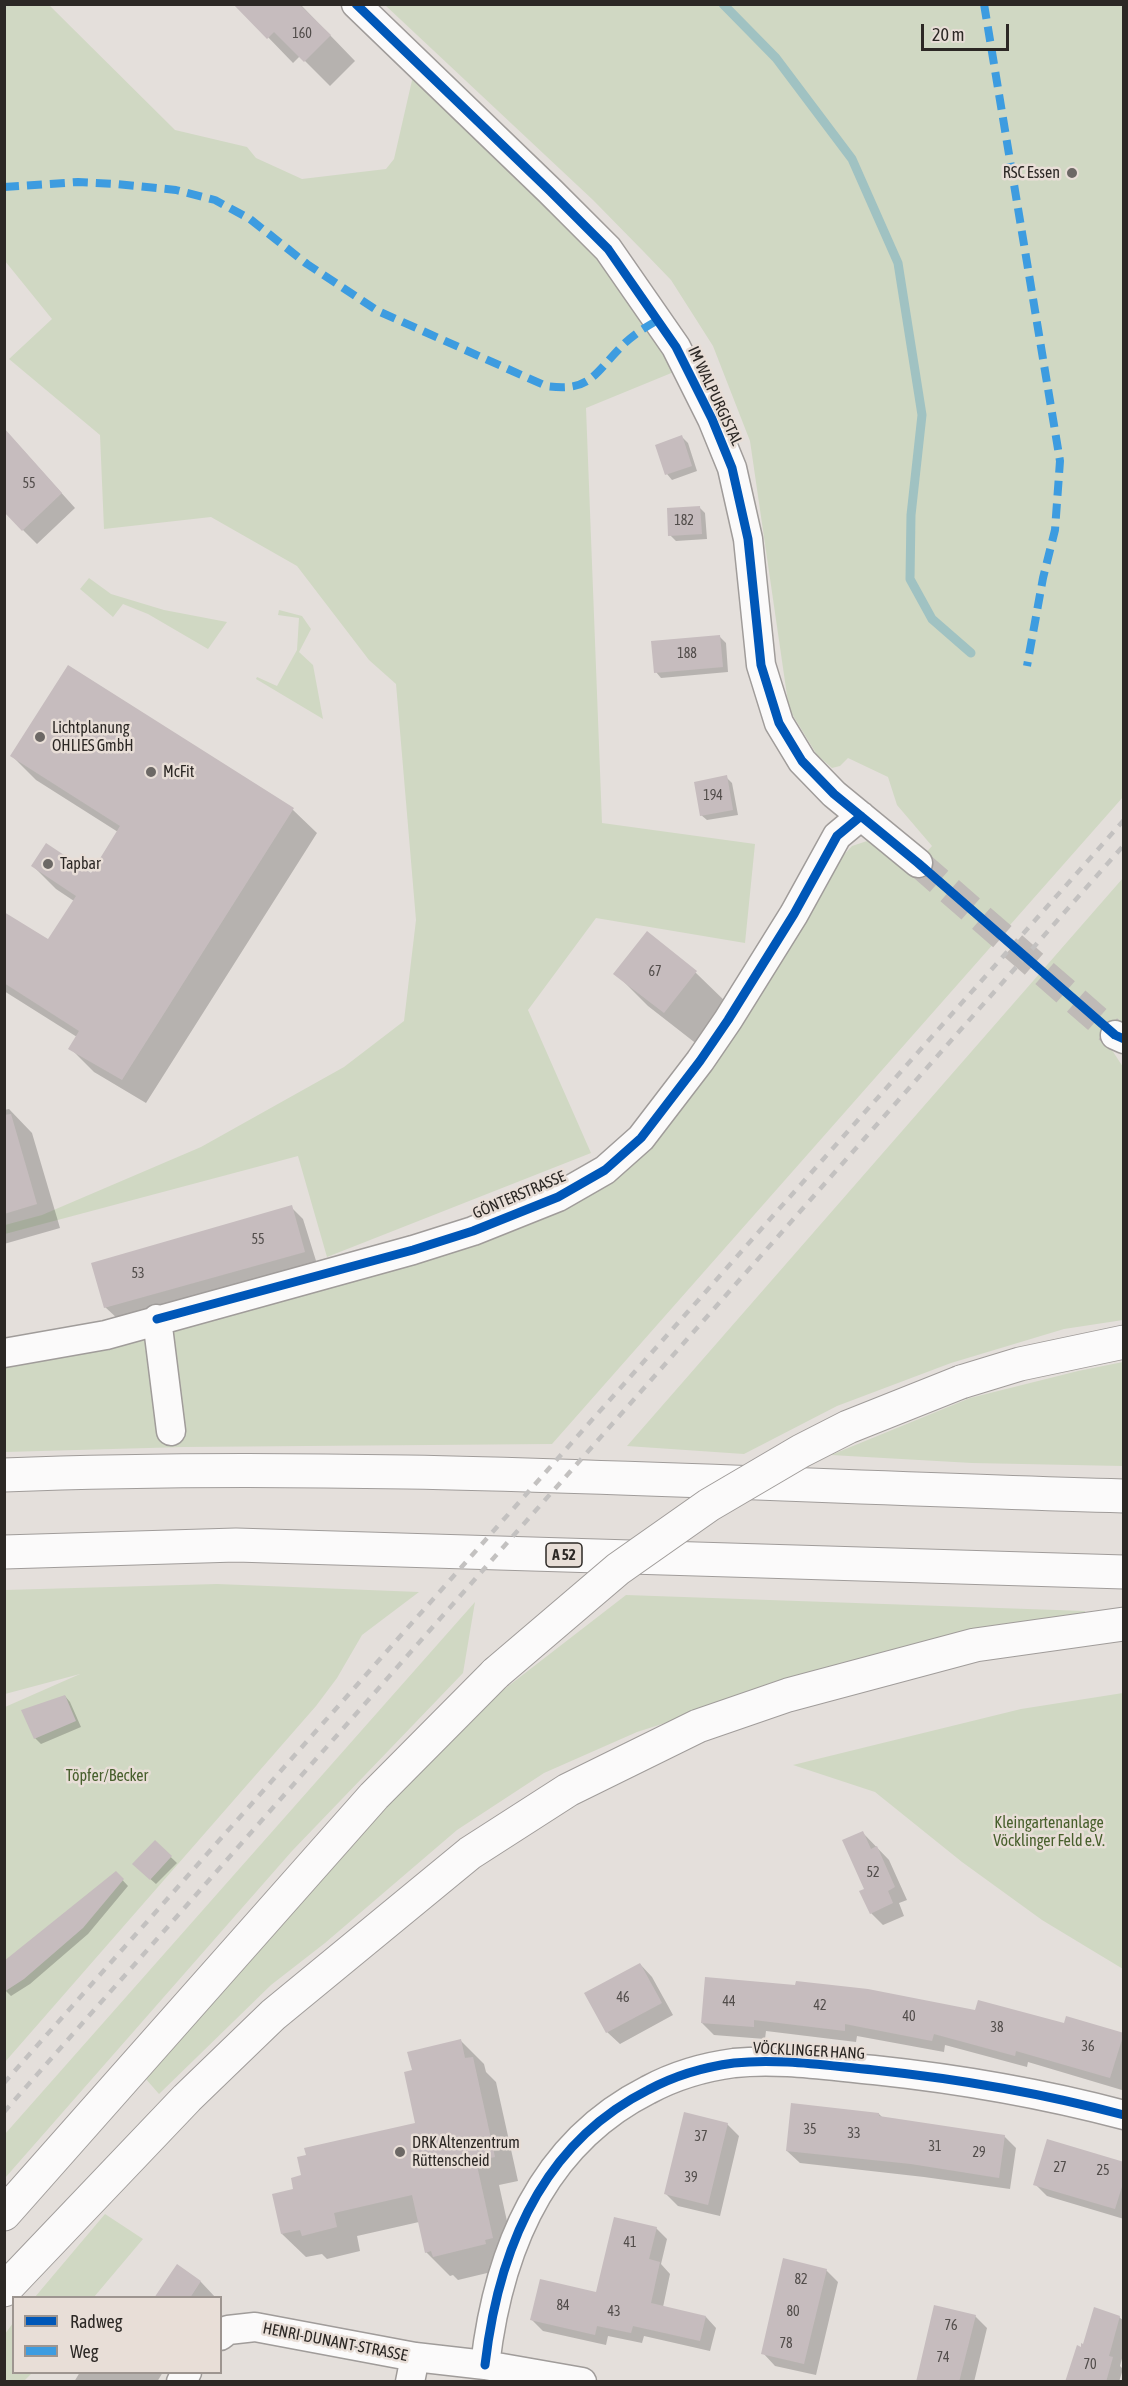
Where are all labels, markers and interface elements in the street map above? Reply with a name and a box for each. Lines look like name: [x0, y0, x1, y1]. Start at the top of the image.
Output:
scale bar: [924, 12, 1012, 50]
text: 20 m: [932, 24, 964, 45]
house number: 160: [292, 26, 312, 42]
place label: RSC Essen: [1003, 163, 1060, 183]
marker: RSC Essen: [1065, 166, 1079, 180]
street label: IM WALPURGISTAL: [684, 343, 746, 449]
house number: 55: [22, 476, 36, 492]
house number: 182: [674, 513, 694, 529]
house number: 188: [677, 646, 697, 662]
place label: Lichtplanung OHLIES GmbH: [52, 718, 134, 756]
marker: Lichtplanung OHLIES GmbH: [33, 730, 47, 744]
place label: McFit: [163, 762, 194, 782]
marker: McFit: [144, 765, 158, 779]
house number: 194: [703, 788, 723, 804]
place label: Tapbar: [60, 854, 101, 874]
marker: Tapbar: [41, 857, 55, 871]
house number: 67: [648, 964, 662, 980]
street label: GÖNTERSTRASSE: [470, 1167, 568, 1223]
house number: 55: [251, 1232, 265, 1248]
house number: 53: [131, 1266, 145, 1282]
road number: A 52: [546, 1543, 582, 1567]
park label: Töpfer/Becker: [66, 1766, 148, 1786]
park label: Kleingartenanlage Vöcklinger Feld e.V.: [993, 1813, 1105, 1851]
house number: 52: [866, 1865, 880, 1881]
house number: 46: [616, 1990, 630, 2006]
house number: 44: [722, 1994, 736, 2010]
house number: 42: [813, 1998, 827, 2014]
house number: 40: [902, 2009, 916, 2025]
house number: 38: [990, 2020, 1004, 2036]
street label: VÖCKLINGER HANG: [752, 2038, 866, 2064]
house number: 36: [1081, 2039, 1095, 2055]
house number: 35: [803, 2122, 817, 2138]
house number: 33: [847, 2126, 861, 2142]
house number: 37: [694, 2129, 708, 2145]
place label: DRK Altenzentrum Rüttenscheid: [412, 2133, 520, 2171]
house number: 31: [928, 2139, 942, 2155]
marker: DRK Altenzentrum Rüttenscheid: [393, 2145, 407, 2159]
house number: 29: [972, 2145, 986, 2161]
house number: 27: [1053, 2160, 1067, 2176]
house number: 25: [1096, 2163, 1110, 2179]
house number: 39: [684, 2170, 698, 2186]
house number: 41: [623, 2235, 637, 2251]
house number: 82: [794, 2272, 808, 2288]
legend: [12, 2296, 222, 2374]
house number: 84: [556, 2298, 570, 2314]
house number: 43: [607, 2304, 621, 2320]
house number: 80: [786, 2304, 800, 2320]
text: Radweg: [70, 2311, 122, 2332]
house number: 76: [944, 2318, 958, 2334]
street label: HENRI-DUNANT-STRASSE: [261, 2319, 409, 2365]
house number: 78: [779, 2336, 793, 2352]
text: Weg: [70, 2341, 98, 2362]
house number: 74: [936, 2350, 950, 2366]
house number: 70: [1083, 2357, 1097, 2373]

